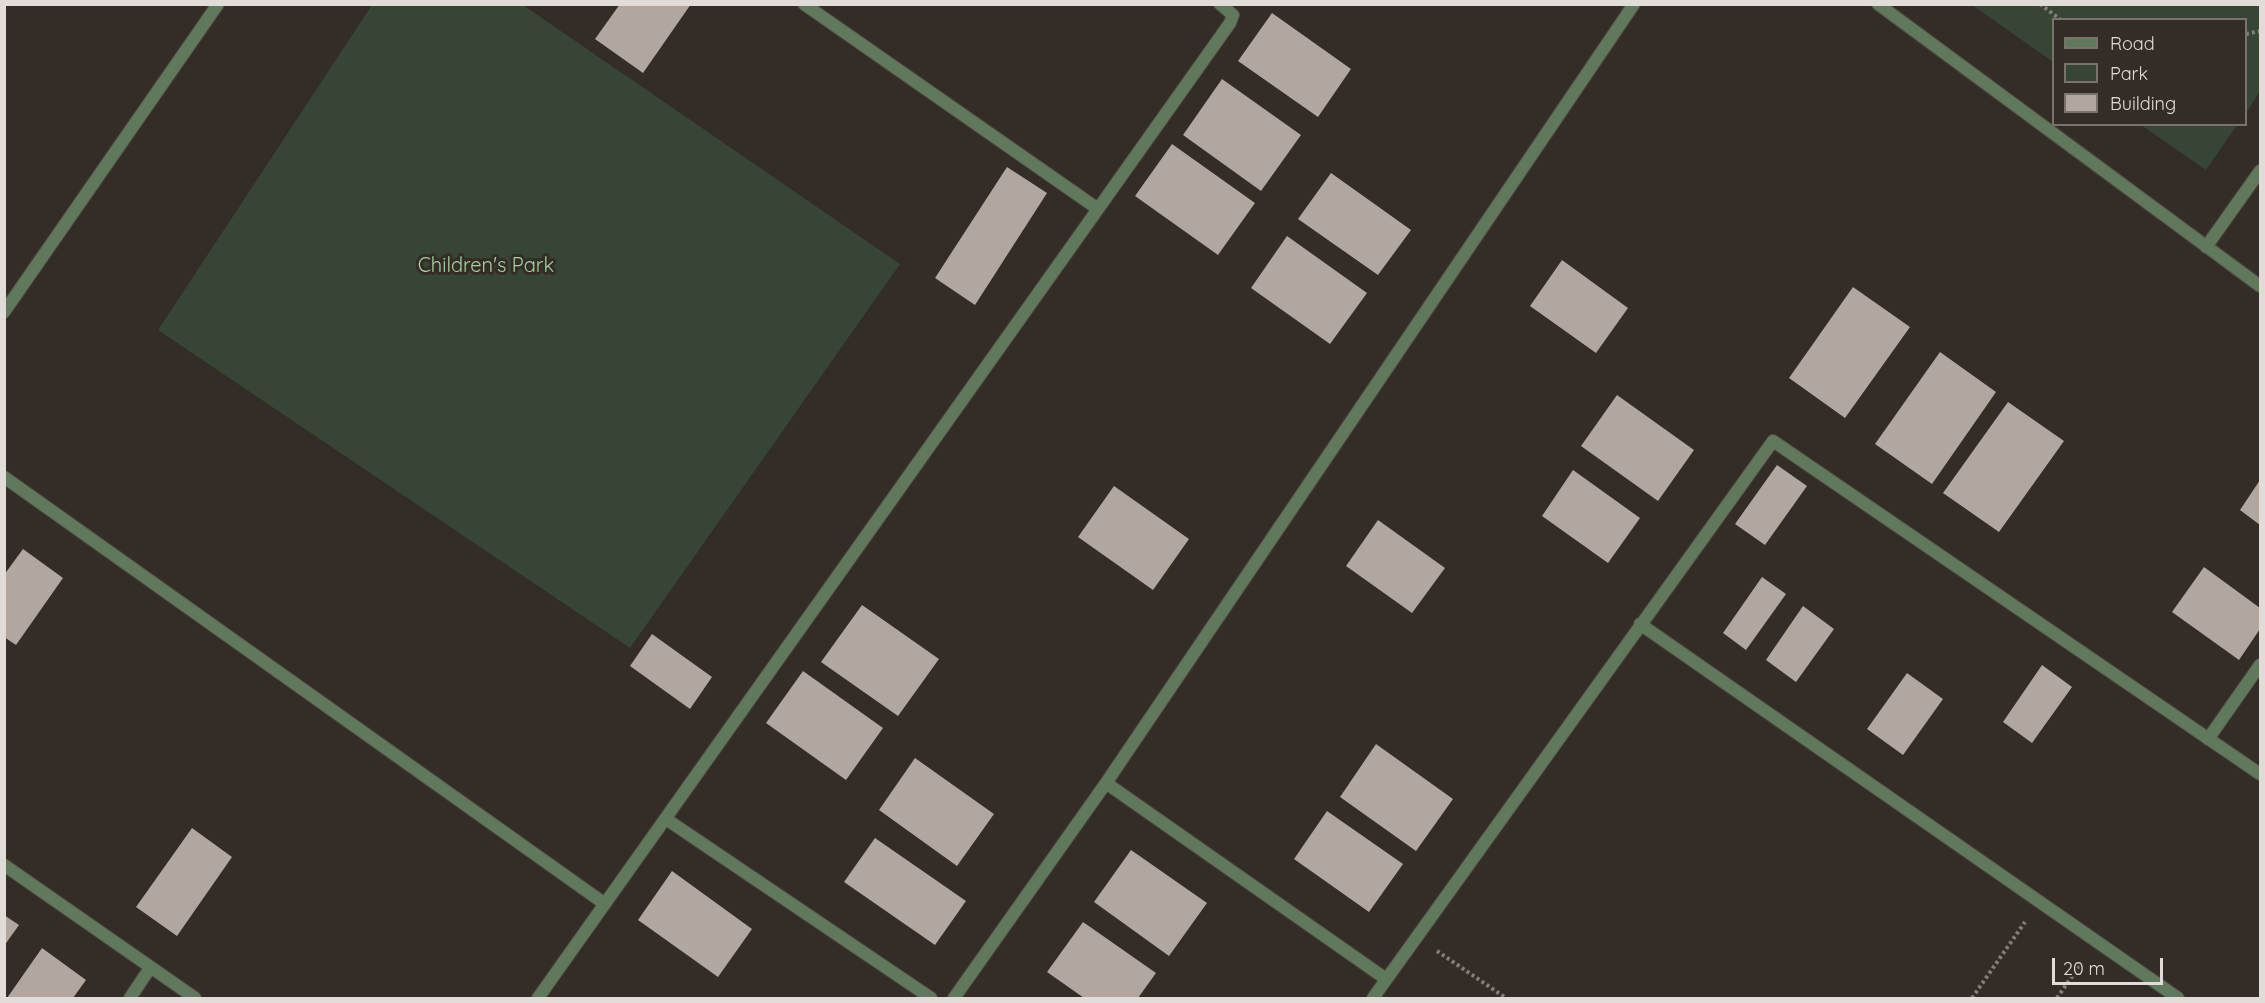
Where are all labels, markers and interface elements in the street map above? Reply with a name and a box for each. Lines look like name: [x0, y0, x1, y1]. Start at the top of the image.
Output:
legend: [2052, 18, 2247, 126]
text: Road: [2110, 32, 2155, 55]
text: Park: [2110, 62, 2148, 85]
text: Building: [2110, 92, 2176, 115]
park label: Children's Park: [418, 254, 554, 278]
scale bar: [2055, 946, 2166, 984]
text: 20 m: [2063, 957, 2105, 980]

